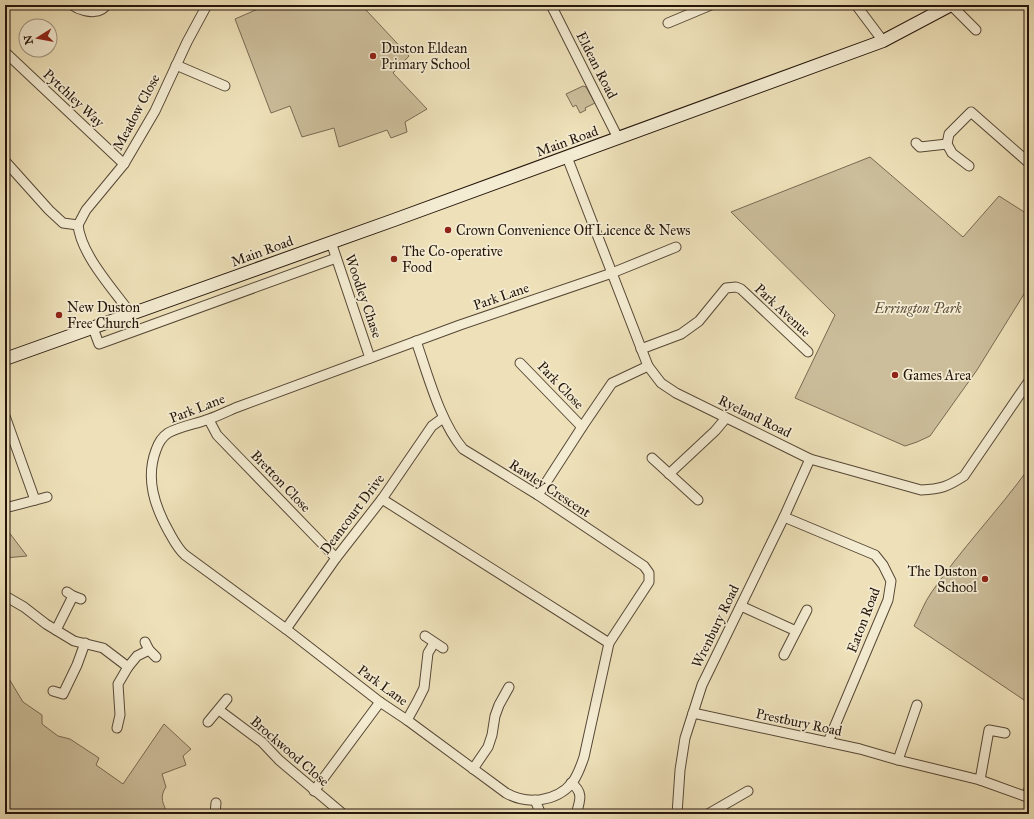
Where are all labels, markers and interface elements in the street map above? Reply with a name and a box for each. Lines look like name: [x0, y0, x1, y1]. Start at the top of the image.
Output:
north arrow: [18, 18, 58, 58]
street label: Eldean Road: [572, 29, 621, 102]
text: N: [21, 33, 36, 46]
place label: Duston Eldean Primary School: [381, 40, 470, 73]
marker: Duston Eldean Primary School: [368, 51, 378, 61]
street label: Pytchley Way: [40, 66, 108, 131]
street label: Meadow Close: [109, 71, 164, 153]
street label: Main Road: [534, 122, 600, 161]
place label: Crown Convenience Off Licence & News: [456, 222, 690, 239]
marker: Crown Convenience Off Licence & News: [443, 225, 453, 235]
street label: Main Road: [229, 232, 295, 271]
place label: The Co-operative Food: [402, 243, 503, 276]
street label: Woodley Chase: [341, 252, 386, 340]
marker: The Co-operative Food: [389, 254, 399, 264]
street label: Park Lane: [471, 279, 531, 314]
street label: Park Avenue: [751, 280, 814, 341]
place label: New Duston Free Church: [67, 299, 140, 332]
park label: Errington Park: [873, 300, 963, 317]
marker: New Duston Free Church: [54, 310, 64, 320]
street label: Park Close: [534, 358, 588, 413]
place label: Games Area: [903, 367, 971, 384]
marker: Games Area: [890, 370, 900, 380]
street label: Park Lane: [167, 390, 227, 427]
street label: Ryeland Road: [716, 392, 794, 441]
street label: Bretton Close: [247, 447, 314, 516]
street label: Rawley Crescent: [506, 456, 594, 521]
street label: Deancourt Drive: [317, 471, 388, 558]
place label: The Duston School: [908, 563, 977, 596]
marker: The Duston School: [980, 574, 990, 584]
street label: Wrenbury Road: [688, 582, 743, 670]
street label: Eaton Road: [843, 585, 884, 655]
street label: Park Lane: [354, 661, 411, 709]
street label: Prestbury Road: [754, 705, 844, 740]
street label: Brockwood Close: [247, 713, 333, 790]

